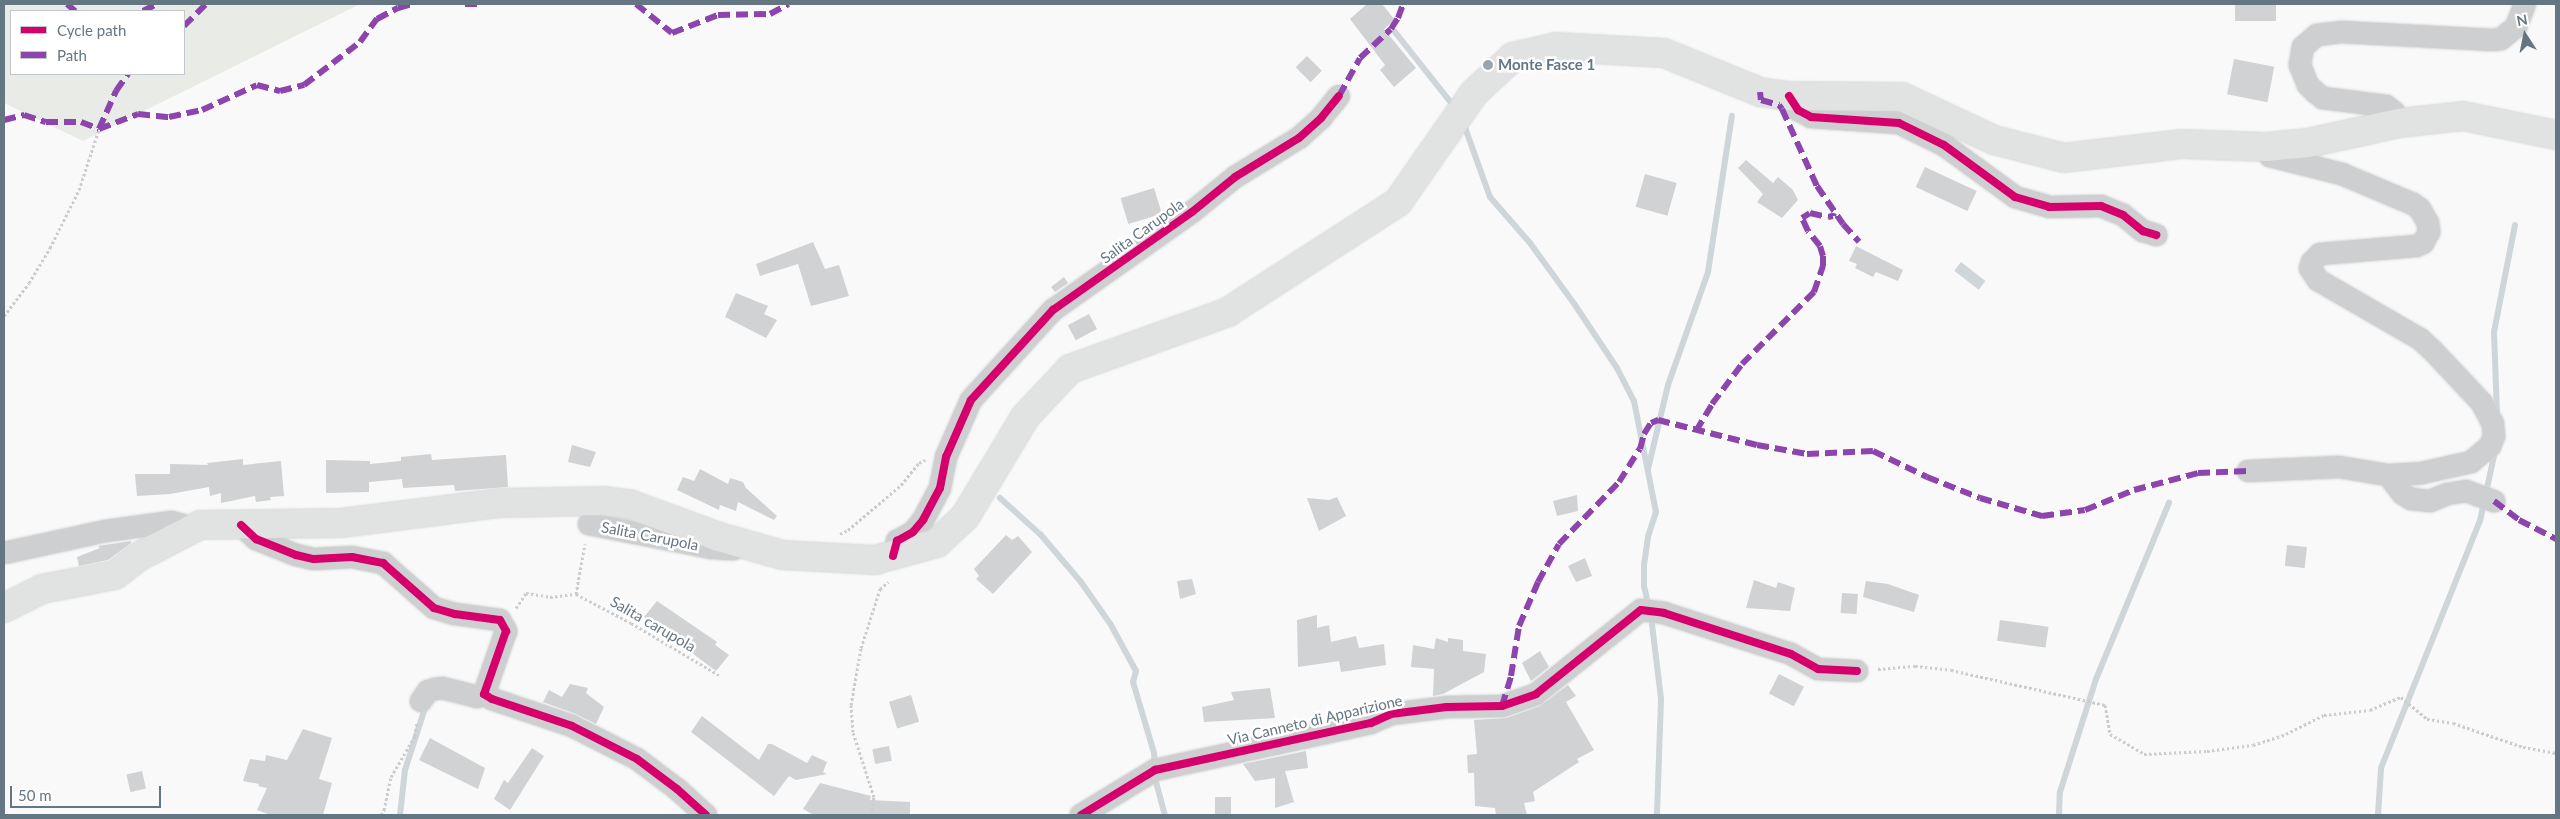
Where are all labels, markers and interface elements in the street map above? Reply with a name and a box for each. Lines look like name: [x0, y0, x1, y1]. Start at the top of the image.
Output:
legend: [10, 10, 185, 75]
north arrow: [2500, 10, 2550, 60]
text: N: [2515, 10, 2529, 29]
text: Cycle path: [57, 21, 126, 39]
text: Path: [57, 46, 87, 64]
place label: Monte Fasce 1: [1498, 56, 1595, 74]
marker: Monte Fasce 1: [1482, 59, 1494, 71]
street label: Salita Carupola: [1097, 195, 1187, 267]
street label: Salita Carupola: [600, 518, 700, 554]
street label: Salita carupola: [607, 592, 699, 656]
street label: Via Canneto di Apparizione: [1226, 691, 1404, 749]
scale bar: [12, 776, 164, 808]
text: 50 m: [18, 786, 52, 804]

